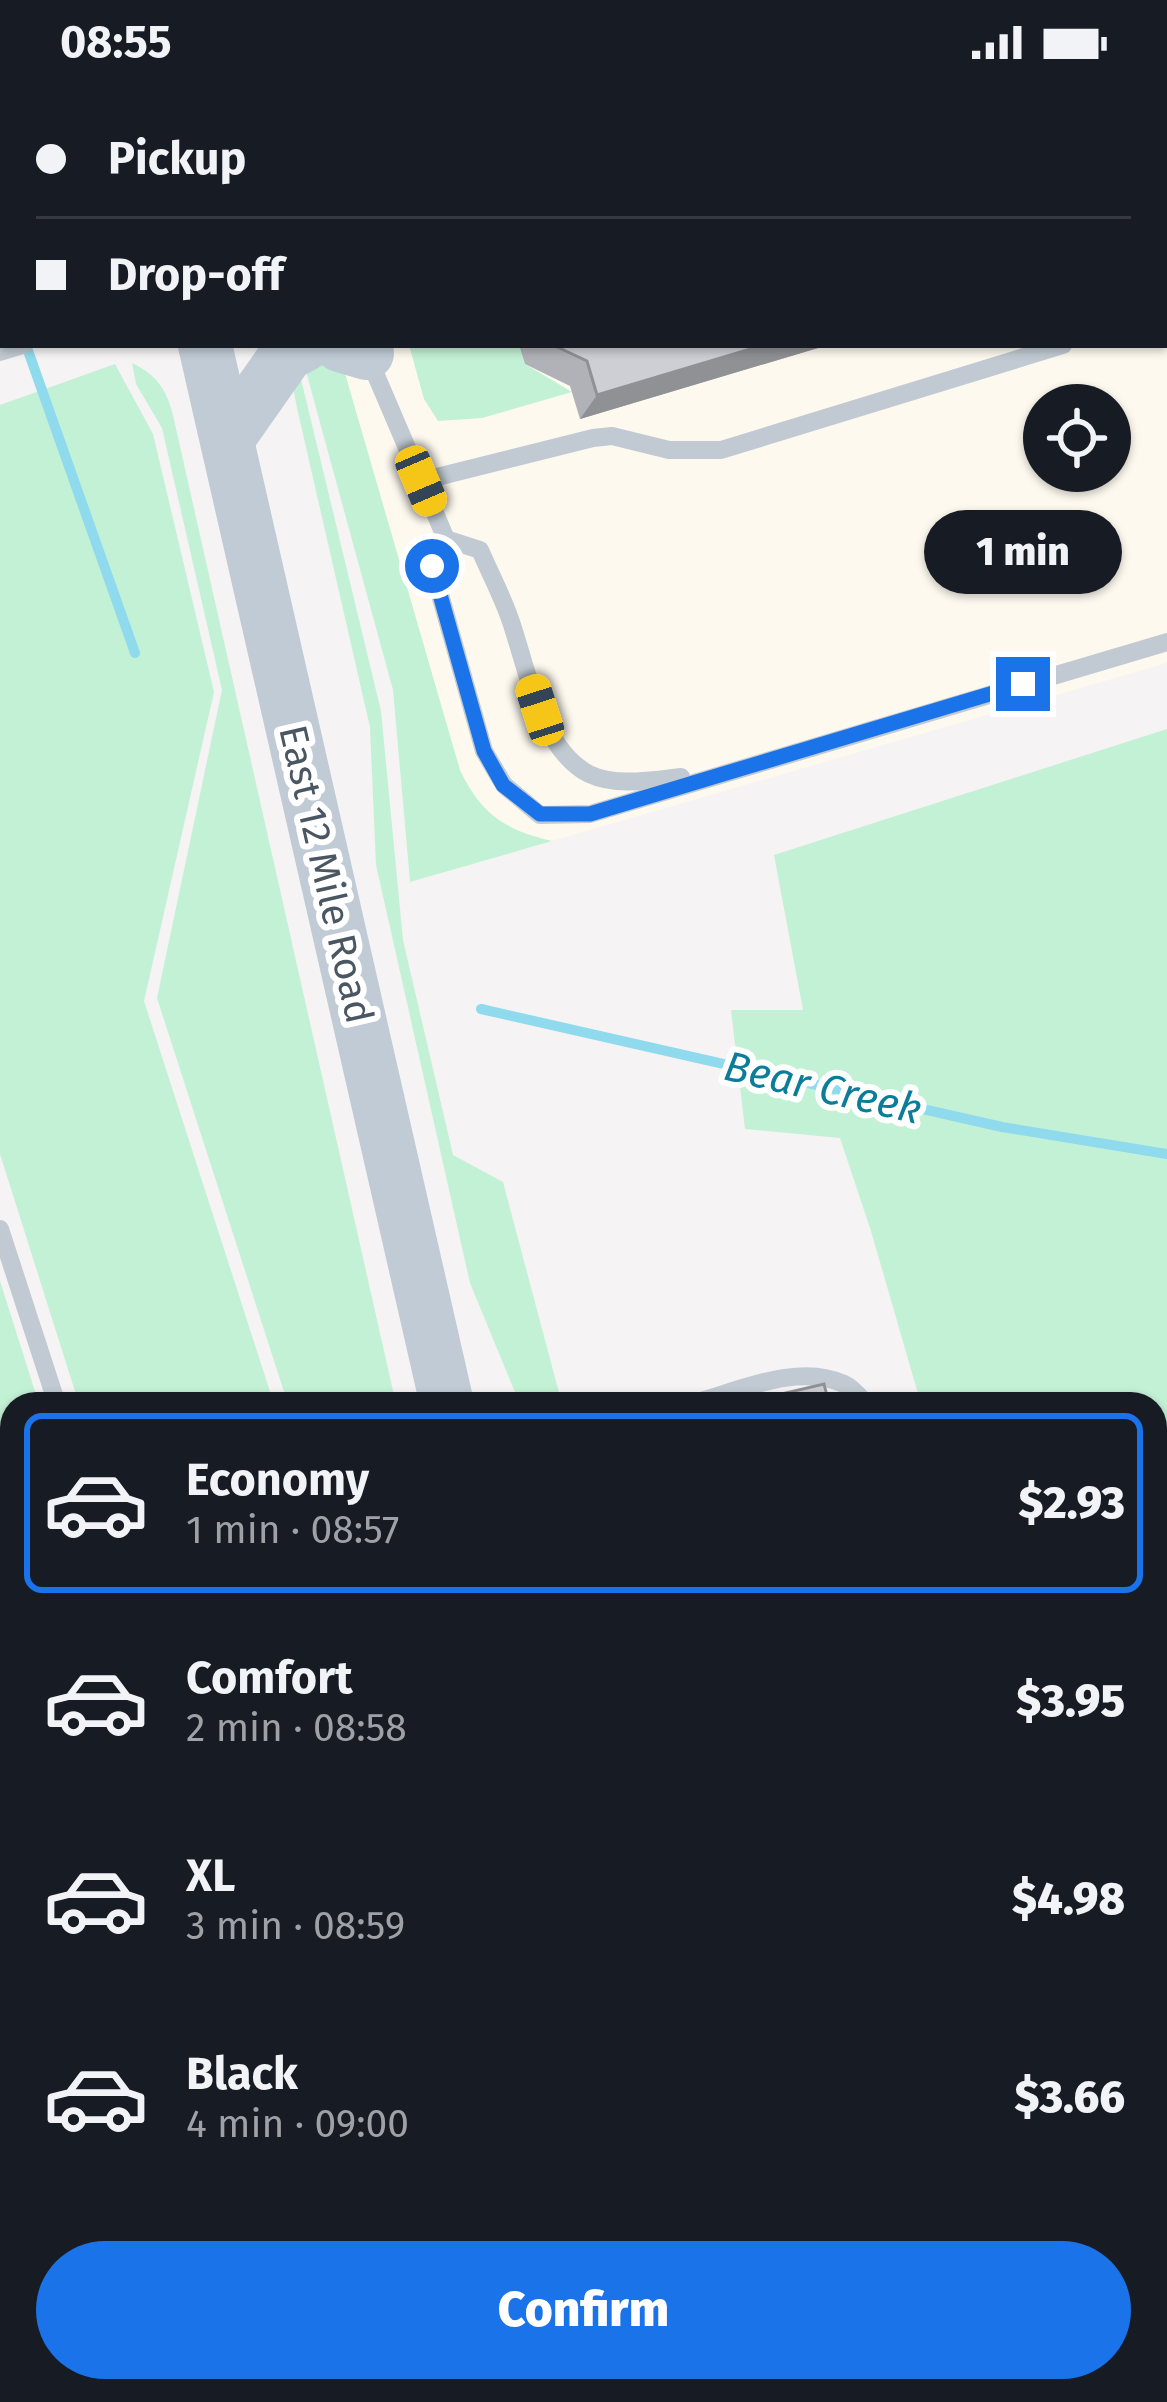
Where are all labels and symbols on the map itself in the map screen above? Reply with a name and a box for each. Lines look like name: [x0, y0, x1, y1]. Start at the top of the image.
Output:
car: [390, 441, 452, 521]
callout: 1 min: [924, 510, 1122, 594]
route start: [405, 539, 459, 593]
route end: [996, 657, 1050, 711]
car: [512, 670, 568, 750]
street label: East 12 Mile Road: [269, 721, 383, 1028]
water label: Bear Creek: [719, 1041, 926, 1135]

